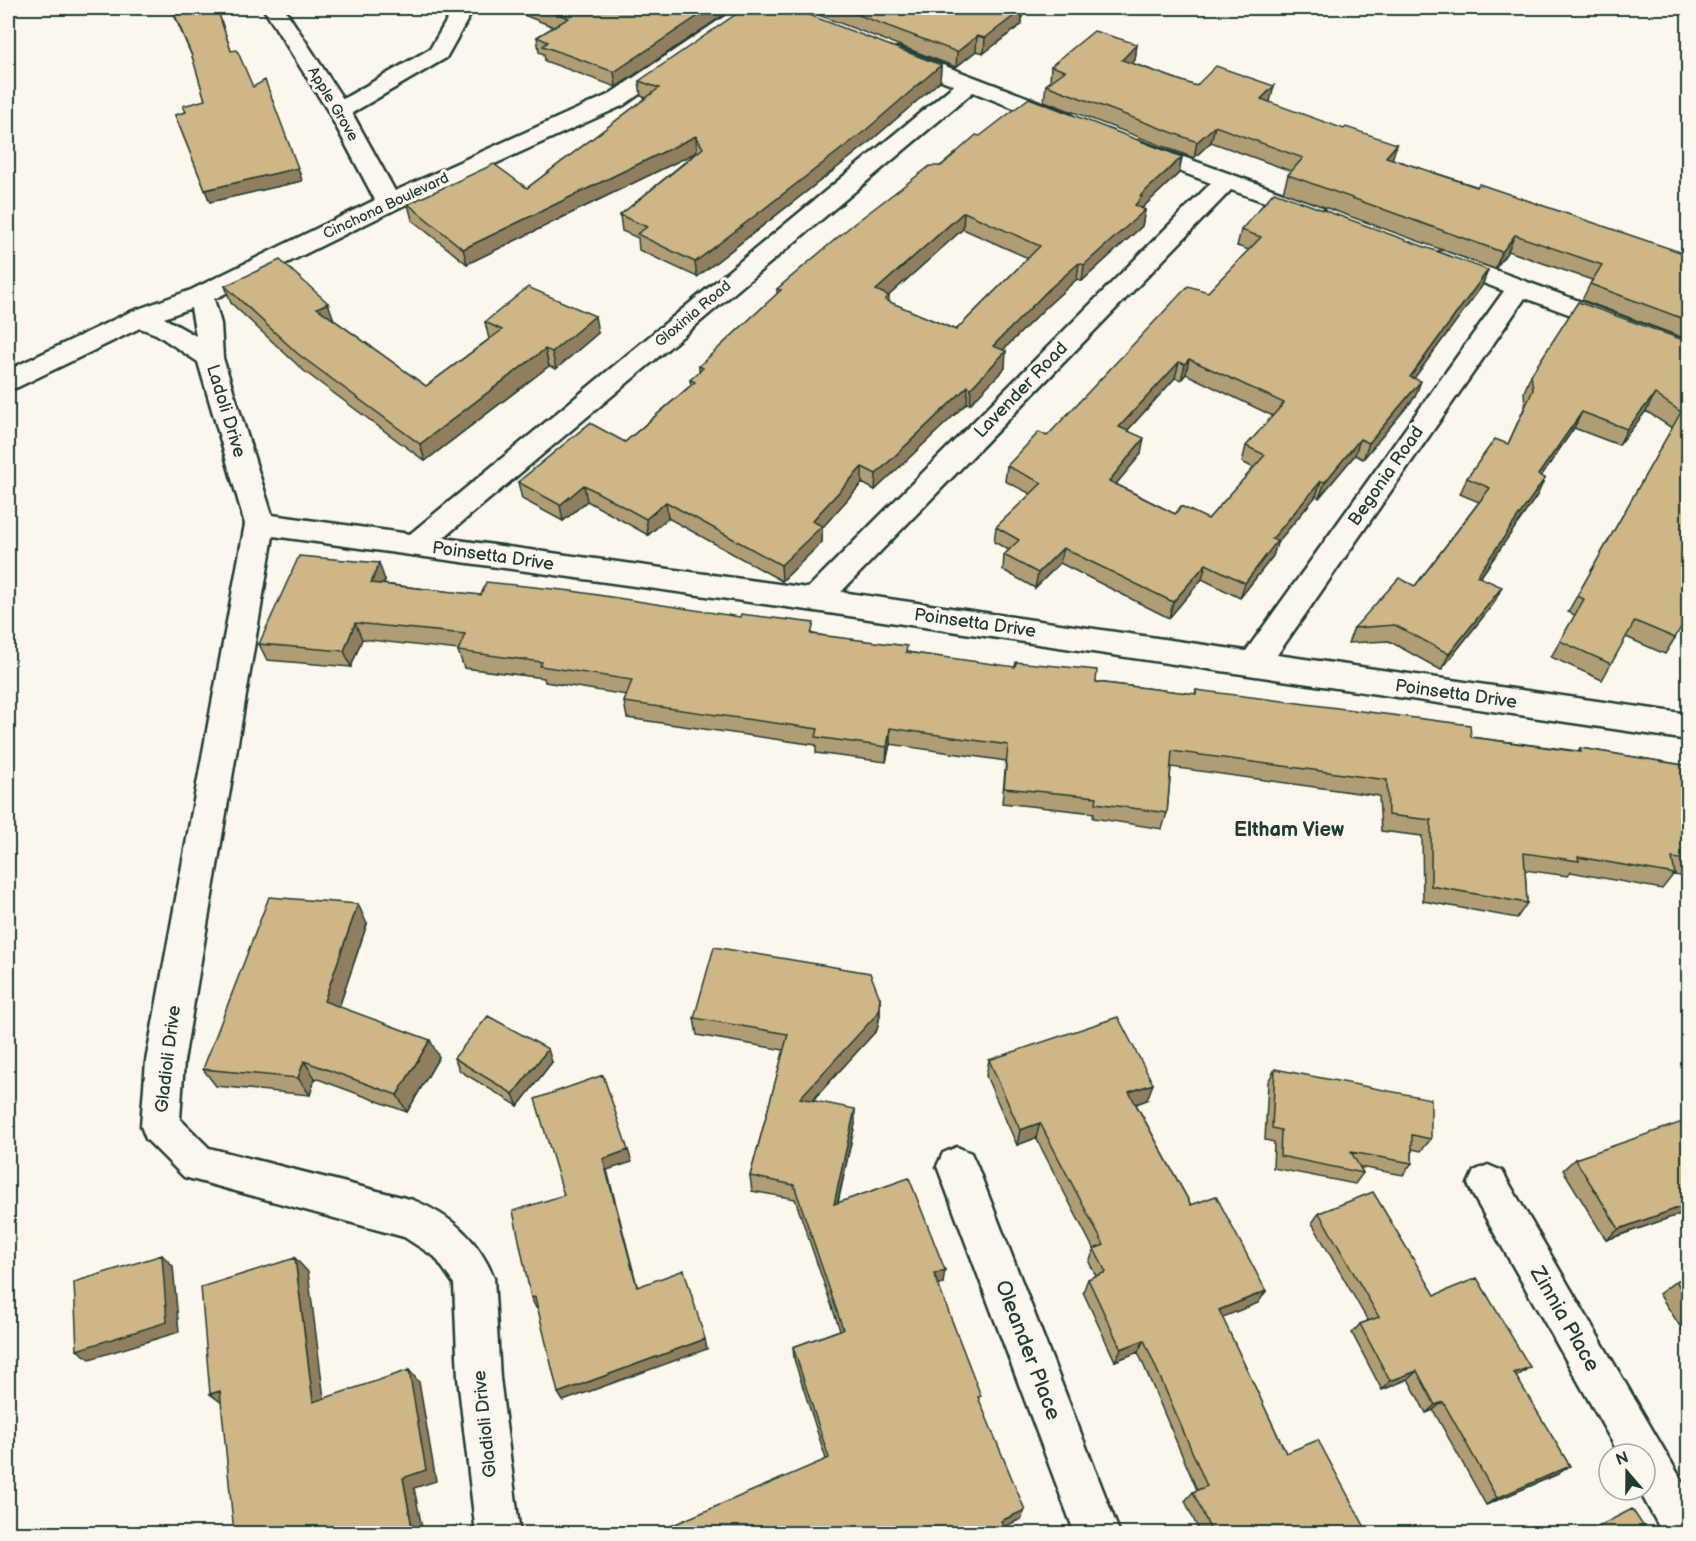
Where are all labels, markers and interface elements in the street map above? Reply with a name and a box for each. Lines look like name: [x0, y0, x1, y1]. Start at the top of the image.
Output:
street label: Apple Grove: [303, 63, 363, 145]
street label: Cinchona Boulevard: [320, 168, 452, 244]
street label: Gloxinia Road: [651, 277, 735, 351]
street label: Lavender Road: [970, 338, 1072, 442]
street label: Ladoli Drive: [202, 362, 250, 460]
street label: Begonia Road: [1344, 422, 1428, 530]
street label: Poinsetta Drive: [431, 537, 556, 575]
street label: Poinsetta Drive: [913, 604, 1038, 642]
street label: Poinsetta Drive: [1394, 675, 1519, 713]
district label: Eltham View: [1234, 818, 1344, 842]
street label: Gladioli Drive: [151, 1004, 185, 1114]
street label: Zinnia Place: [1524, 1261, 1605, 1376]
street label: Oleander Place: [990, 1277, 1066, 1423]
street label: Gladioli Drive: [469, 1369, 501, 1479]
north arrow: [1597, 1442, 1657, 1502]
text: N: [1613, 1448, 1631, 1470]

